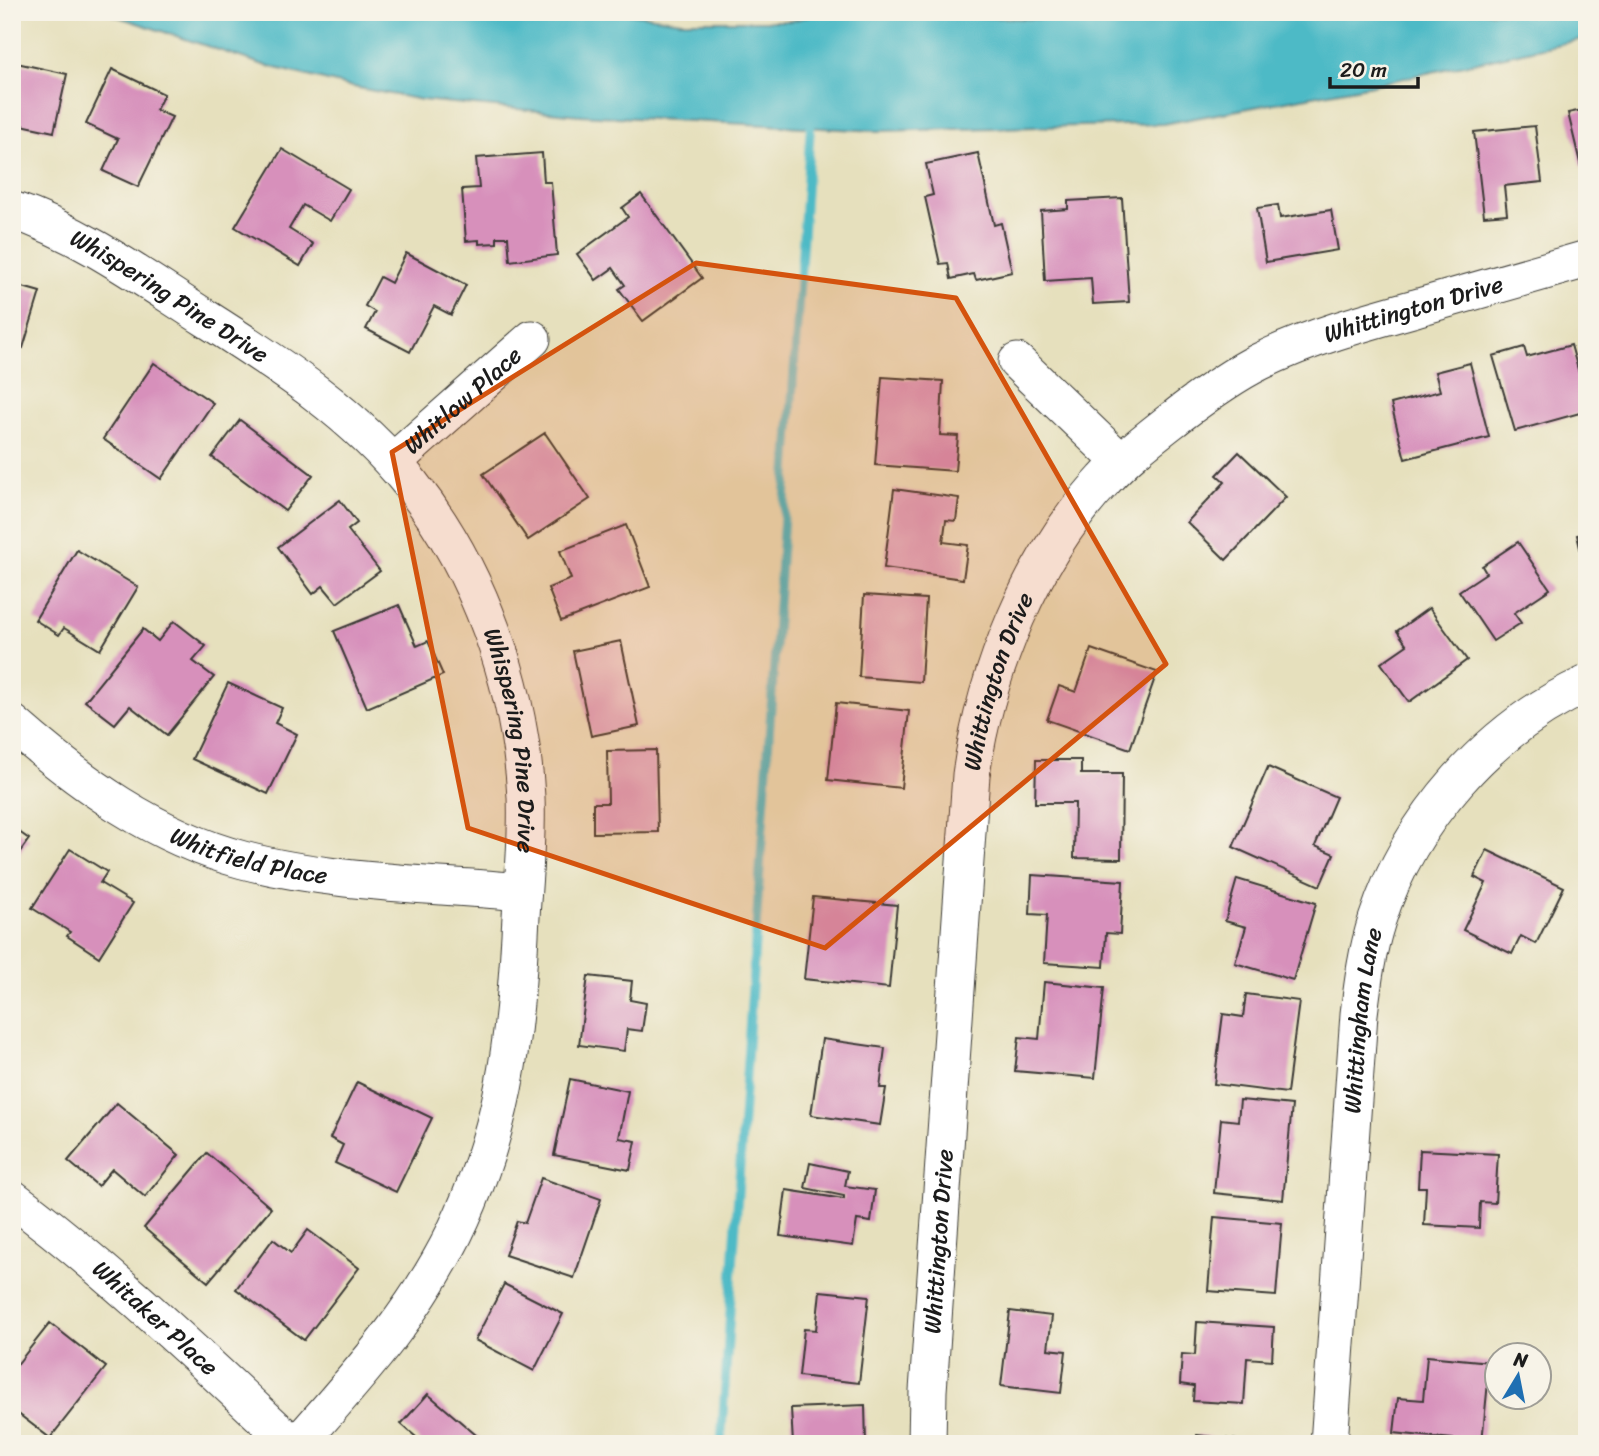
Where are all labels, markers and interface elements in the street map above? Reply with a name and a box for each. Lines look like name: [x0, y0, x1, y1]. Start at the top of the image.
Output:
scale bar: [1330, 46, 1417, 90]
text: 20 m: [1340, 51, 1387, 89]
street label: Whispering Pine Drive: [62, 217, 278, 375]
street label: Whittington Drive: [1318, 263, 1508, 355]
street label: Whitlow Place: [393, 336, 532, 465]
street label: Whittington Drive: [951, 585, 1046, 774]
street label: Whispering Pine Drive: [471, 622, 547, 854]
street label: Whitfield Place: [163, 815, 330, 897]
street label: Whittingham Lane: [1331, 923, 1395, 1115]
street label: Whittington Drive: [911, 1148, 966, 1335]
street label: Whitaker Place: [82, 1249, 228, 1387]
north arrow: [1484, 1340, 1554, 1410]
text: N: [1511, 1342, 1531, 1377]

